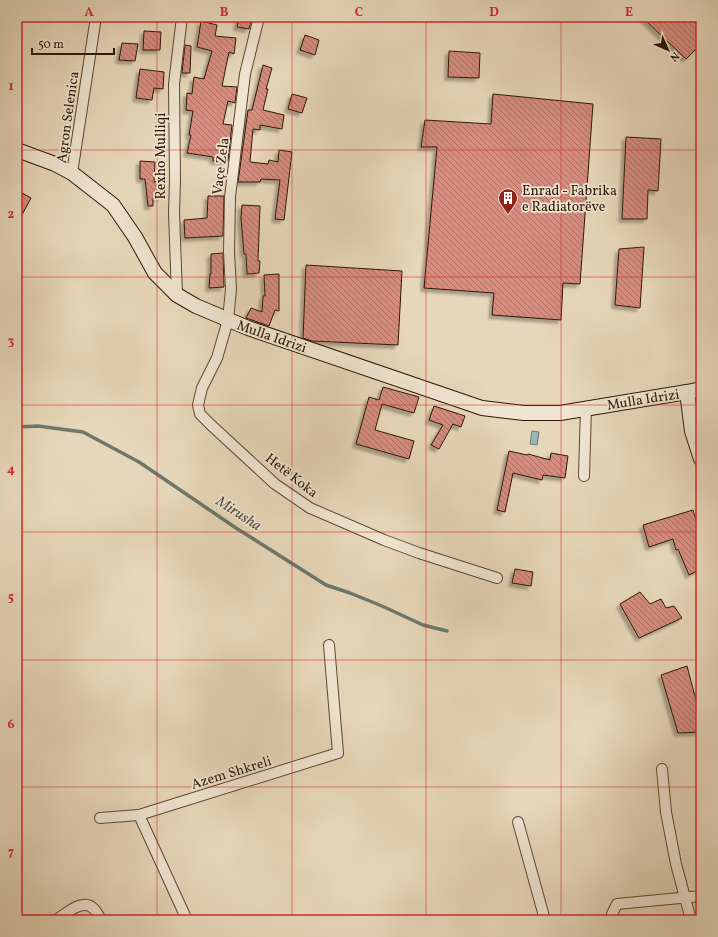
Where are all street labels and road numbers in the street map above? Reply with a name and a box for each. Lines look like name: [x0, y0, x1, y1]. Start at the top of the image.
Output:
street label: Agron Selenica: [53, 70, 84, 164]
street label: Rexho Mulliqi: [152, 113, 171, 199]
street label: Vaçe Zela: [209, 136, 234, 196]
street label: Mulla Idrizi: [234, 317, 309, 358]
street label: Mulla Idrizi: [606, 385, 681, 416]
street label: Hetë Koka: [261, 450, 321, 503]
street label: Azem Shkreli: [189, 752, 274, 795]

